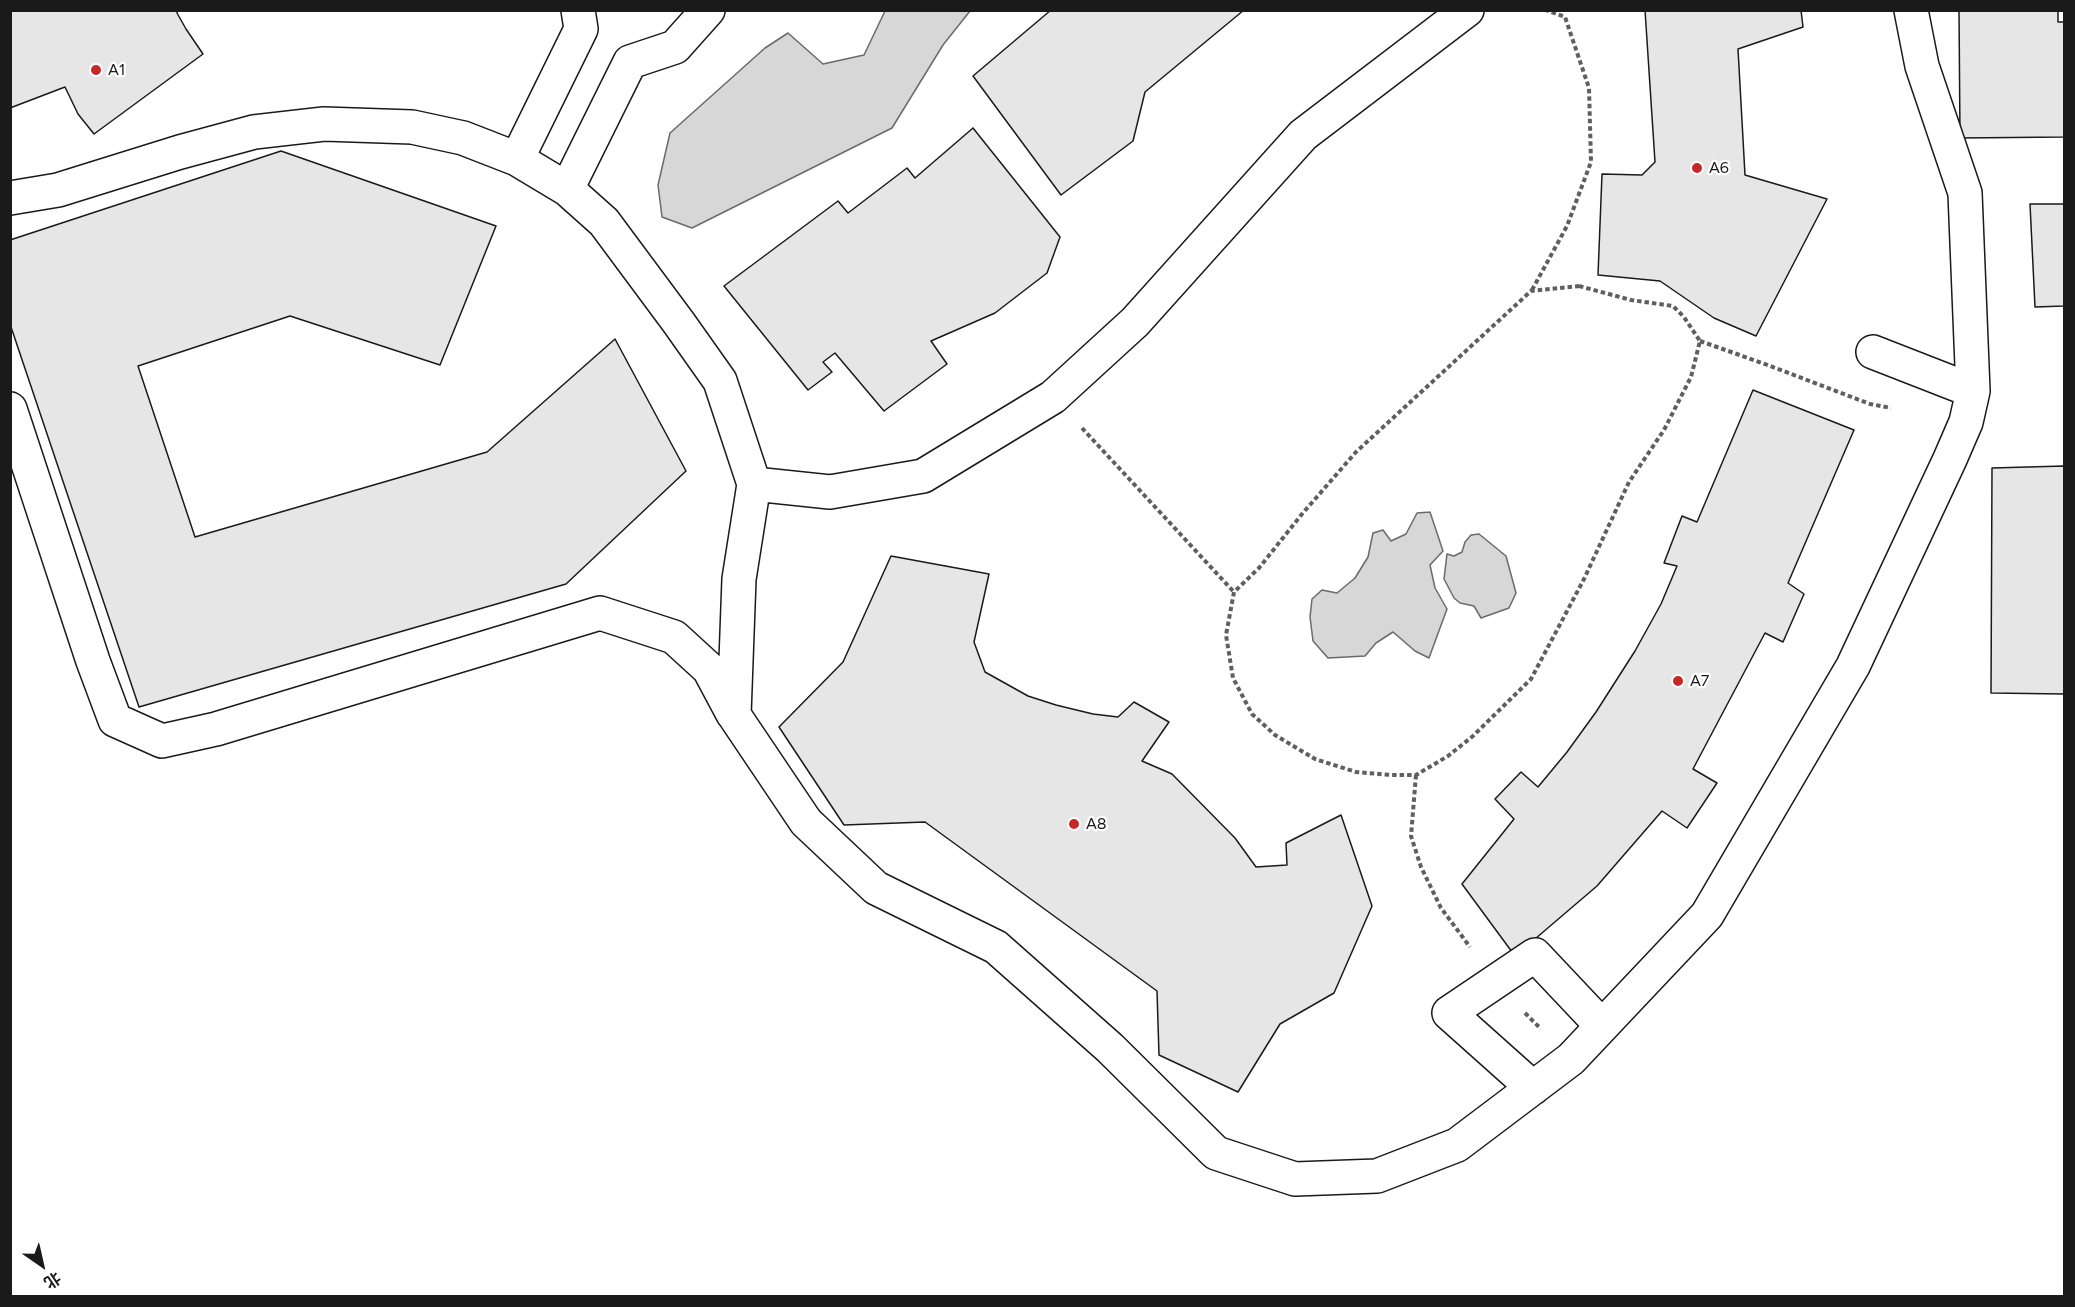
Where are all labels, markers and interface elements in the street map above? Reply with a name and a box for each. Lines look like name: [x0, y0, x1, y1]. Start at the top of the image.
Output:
place label: A1: [108, 60, 125, 80]
marker: A1: [89, 63, 103, 77]
place label: A6: [1709, 158, 1729, 178]
marker: A6: [1690, 161, 1704, 175]
place label: A7: [1690, 671, 1709, 691]
marker: A7: [1671, 674, 1685, 688]
place label: A8: [1086, 814, 1107, 834]
marker: A8: [1067, 817, 1081, 831]
north arrow: [12, 1235, 72, 1295]
text: 北: [40, 1268, 64, 1293]

